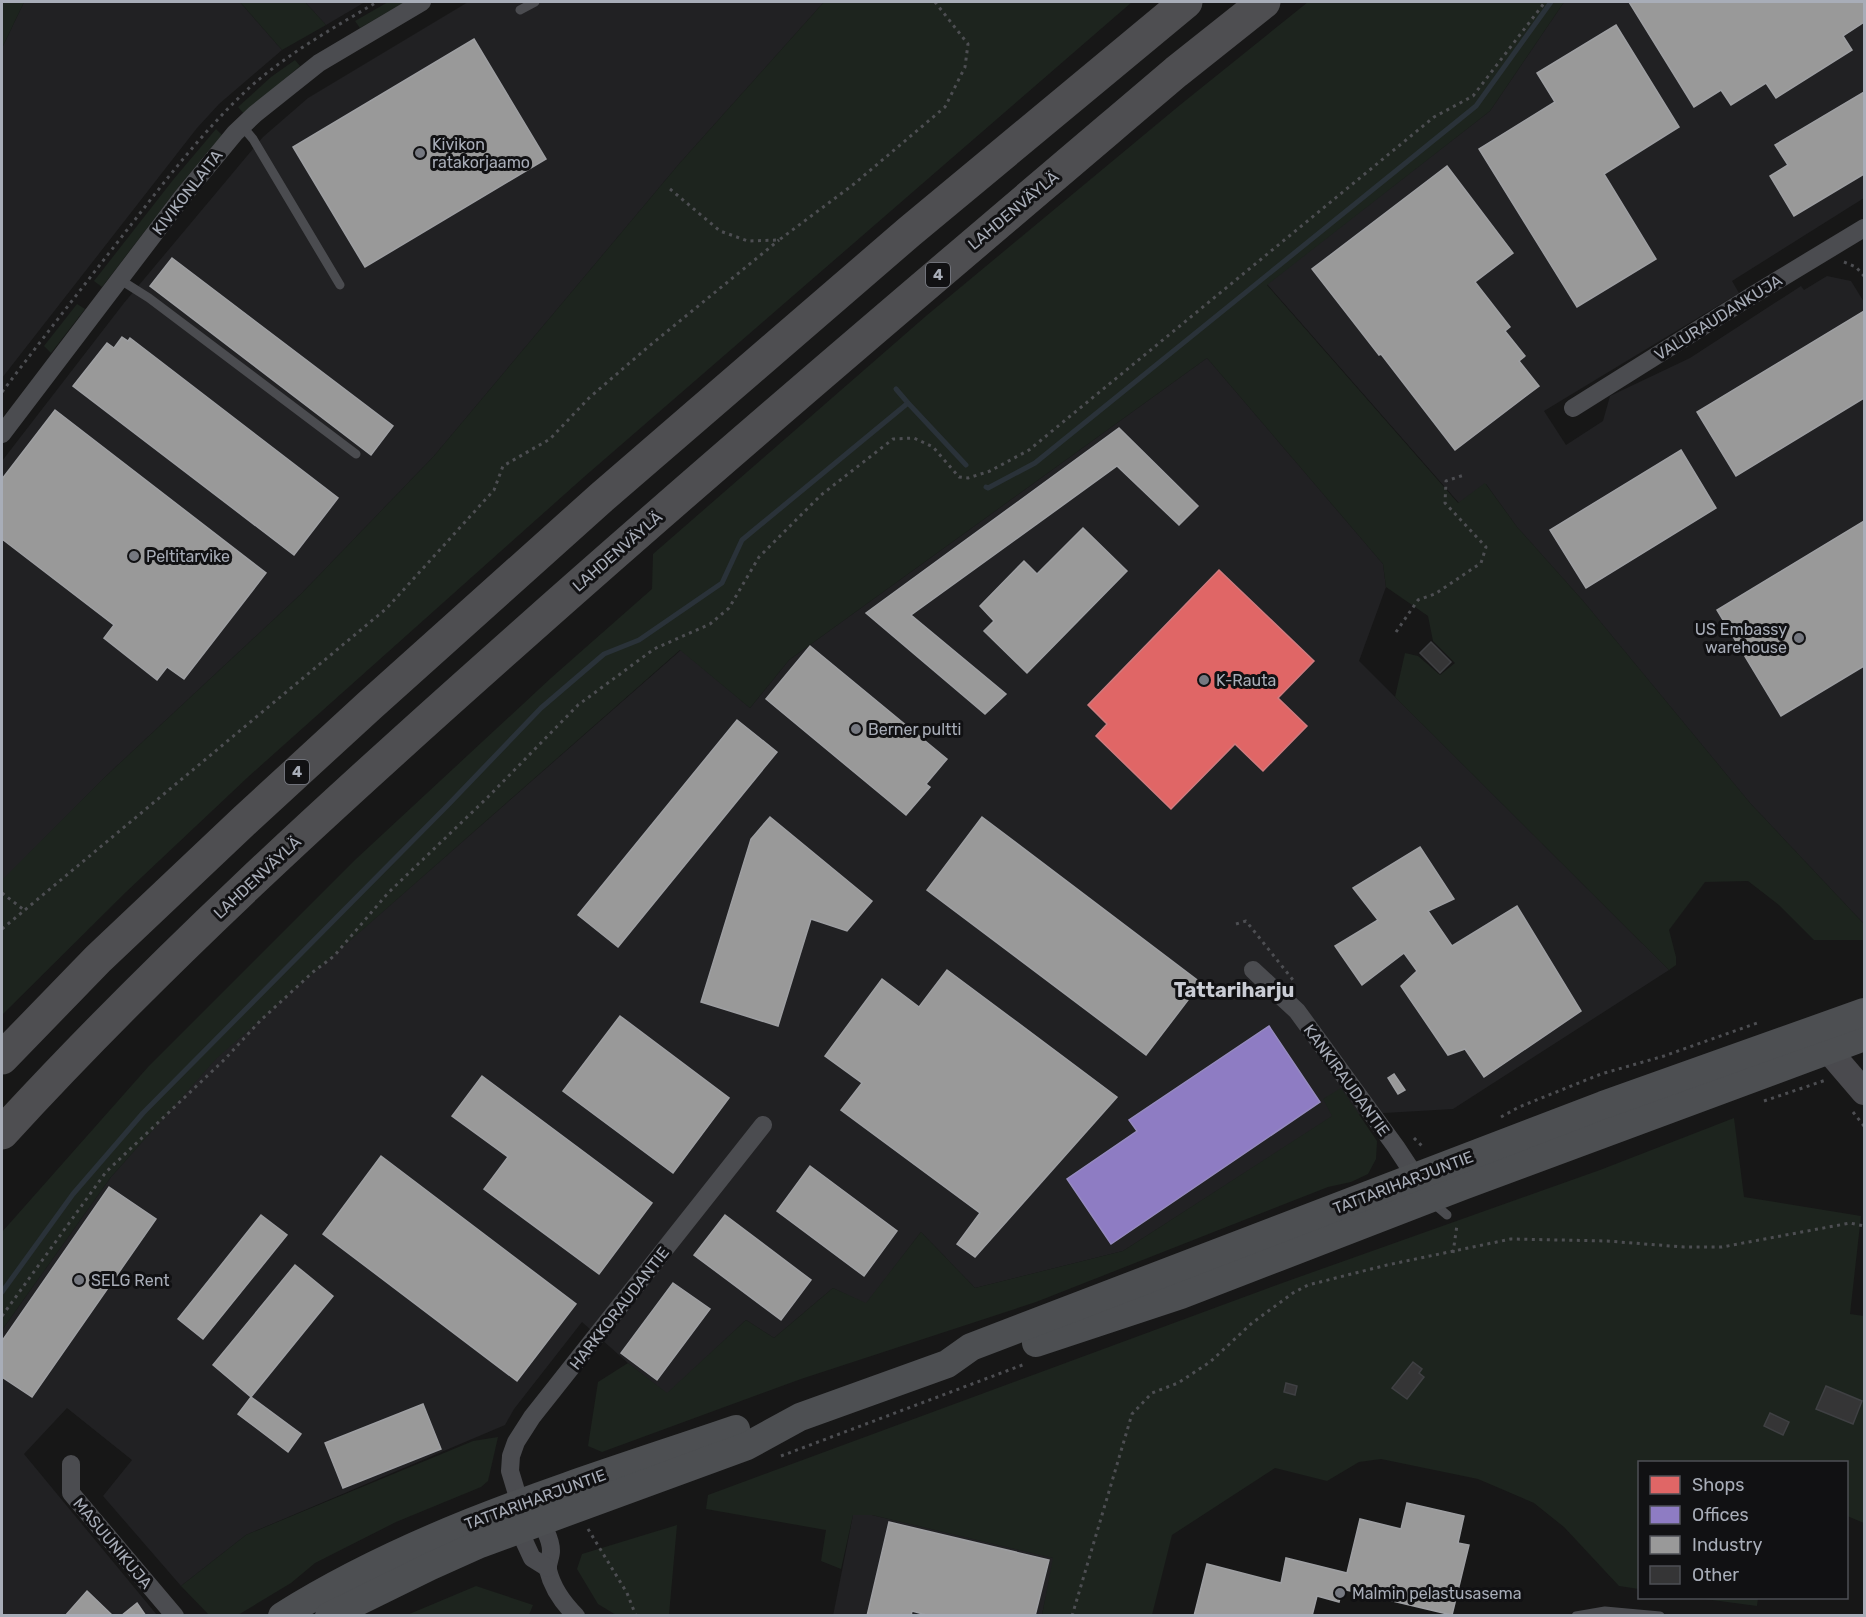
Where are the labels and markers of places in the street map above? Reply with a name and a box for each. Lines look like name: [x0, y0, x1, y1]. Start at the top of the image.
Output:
place label: Kivikon ratakorjaamo: [432, 135, 530, 172]
marker: Kivikon ratakorjaamo: [413, 146, 427, 160]
place label: Peltitarvike: [146, 547, 230, 566]
marker: Peltitarvike: [127, 549, 141, 563]
place label: US Embassy warehouse: [1695, 620, 1787, 657]
marker: US Embassy warehouse: [1792, 631, 1806, 645]
place label: K-Rauta: [1216, 671, 1276, 690]
marker: K-Rauta: [1197, 673, 1211, 687]
place label: Berner pultti: [868, 720, 961, 739]
marker: Berner pultti: [849, 722, 863, 736]
place label: SELG Rent: [91, 1271, 170, 1290]
marker: SELG Rent: [72, 1273, 86, 1287]
place label: Malmin pelastusasema: [1352, 1584, 1522, 1603]
marker: Malmin pelastusasema: [1333, 1586, 1347, 1600]

